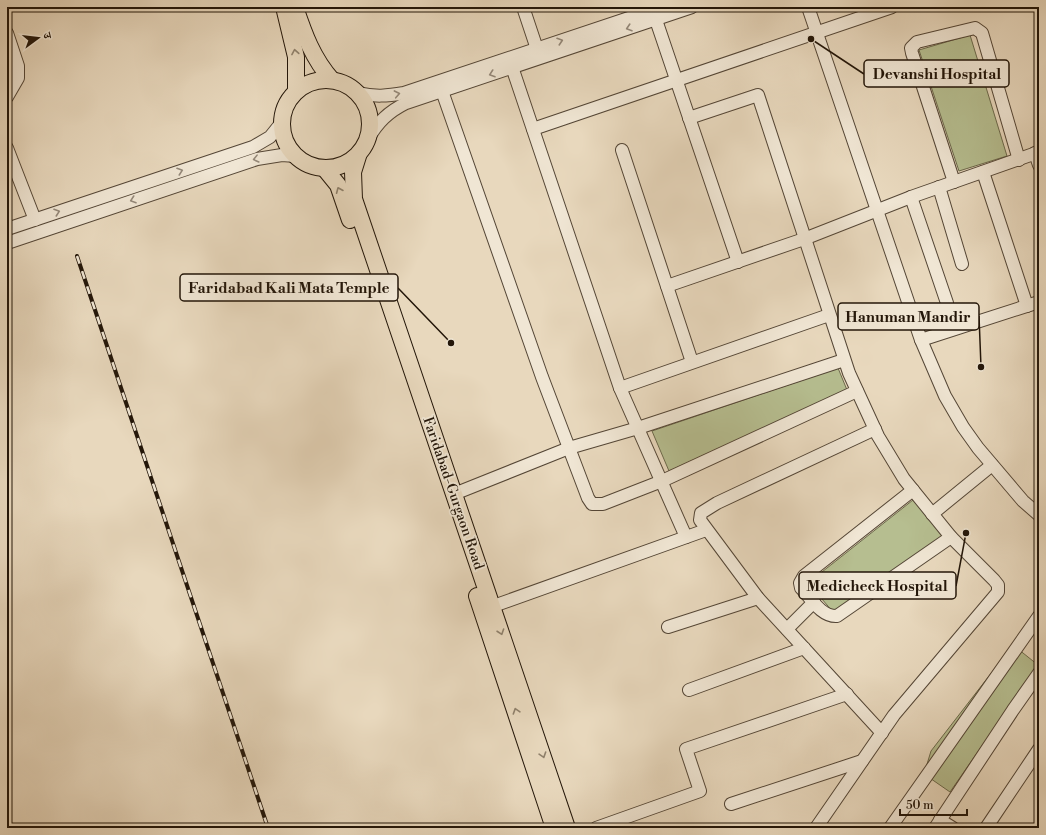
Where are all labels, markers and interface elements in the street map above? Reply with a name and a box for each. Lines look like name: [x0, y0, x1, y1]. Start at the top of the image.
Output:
north arrow: [18, 18, 58, 58]
one-way arrow: [626, 24, 633, 32]
text: उ: [39, 30, 55, 42]
one-way arrow: [557, 37, 564, 46]
one-way arrow: [291, 49, 300, 55]
callout: Devanshi Hospital: [864, 60, 1009, 87]
text: Devanshi Hospital: [873, 65, 1001, 84]
one-way arrow: [489, 69, 496, 78]
one-way arrow: [394, 91, 400, 99]
one-way arrow: [253, 155, 259, 163]
one-way arrow: [177, 167, 184, 176]
one-way arrow: [336, 187, 344, 194]
one-way arrow: [129, 196, 136, 204]
one-way arrow: [54, 208, 61, 217]
callout: Faridabad Kali Mata Temple: [180, 274, 398, 301]
text: Faridabad Kali Mata Temple: [188, 279, 390, 298]
callout: Hanuman Mandir: [838, 303, 979, 330]
text: Hanuman Mandir: [845, 308, 971, 327]
street label: Faridabad-Gurgaon Road: [418, 415, 488, 572]
callout: Medicheck Hospital: [799, 572, 956, 599]
text: Medicheck Hospital: [806, 577, 948, 596]
one-way arrow: [497, 628, 505, 635]
one-way arrow: [512, 707, 521, 714]
one-way arrow: [538, 752, 547, 759]
scale bar: [900, 791, 967, 817]
text: 50 m: [906, 798, 934, 813]

